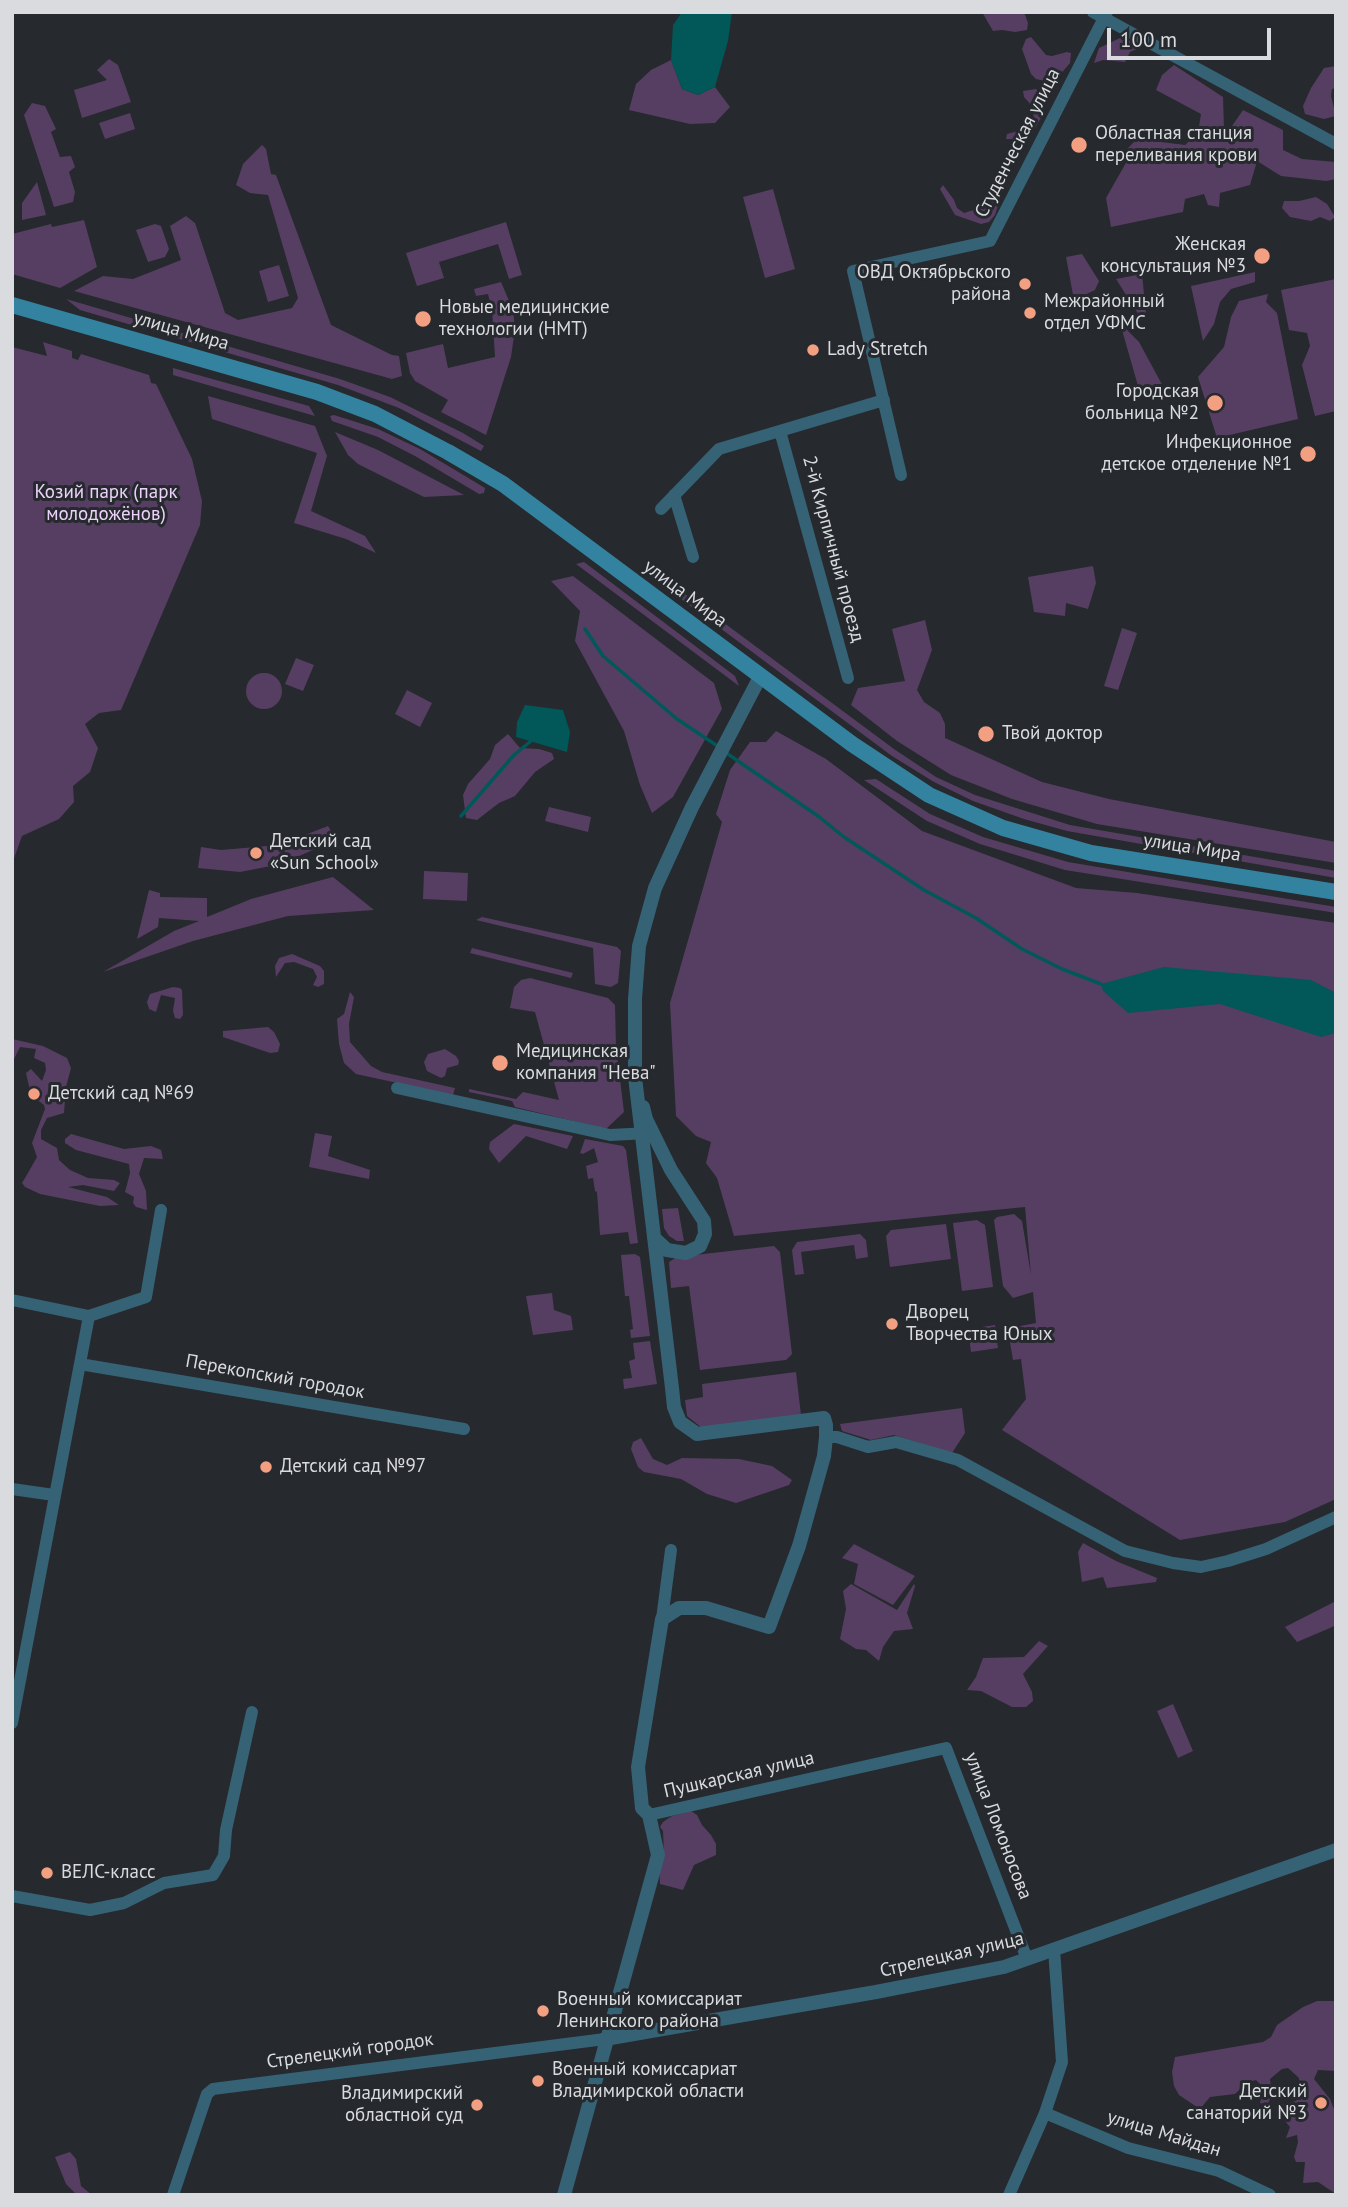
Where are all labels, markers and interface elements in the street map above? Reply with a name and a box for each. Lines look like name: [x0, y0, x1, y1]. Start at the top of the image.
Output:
scale bar: [1110, 14, 1274, 58]
text: 100 m: [1120, 26, 1177, 53]
street label: Студенческая улица: [971, 65, 1065, 221]
place label: Областная станция переливания крови: [1095, 123, 1257, 167]
marker: Областная станция переливания крови: [1069, 135, 1089, 155]
place label: Женская консультация №3: [1100, 234, 1246, 278]
marker: Женская консультация №3: [1252, 246, 1272, 266]
place label: ОВД Октябрьского района: [857, 262, 1011, 306]
marker: ОВД Октябрьского района: [1017, 276, 1033, 292]
place label: Межрайонный отдел УФМС: [1044, 291, 1165, 335]
place label: Новые медицинские технологии (НМТ): [439, 297, 610, 341]
marker: Межрайонный отдел УФМС: [1022, 305, 1038, 321]
street label: улица Мира: [130, 306, 232, 356]
marker: Новые медицинские технологии (НМТ): [413, 309, 433, 329]
place label: Lady Stretch: [827, 339, 928, 361]
marker: Lady Stretch: [805, 342, 821, 358]
place label: Городская больница №2: [1085, 381, 1199, 425]
marker: Городская больница №2: [1205, 393, 1225, 413]
place label: Инфекционное детское отделение №1: [1102, 432, 1292, 476]
marker: Инфекционное детское отделение №1: [1298, 444, 1318, 464]
street label: 2-й Кирпичный проезд: [797, 453, 869, 645]
park label: Козий парк (парк молодожёнов): [34, 482, 178, 526]
street label: улица Мира: [639, 555, 731, 633]
place label: Твой доктор: [1002, 723, 1103, 745]
marker: Твой доктор: [976, 724, 996, 744]
street label: улица Мира: [1142, 829, 1242, 867]
place label: Детский сад «Sun School»: [270, 831, 379, 875]
marker: Детский сад «Sun School»: [248, 845, 264, 861]
place label: Медицинская компания "Нева": [516, 1041, 656, 1085]
marker: Медицинская компания "Нева": [490, 1053, 510, 1073]
place label: Детский сад №69: [48, 1083, 194, 1105]
marker: Детский сад №69: [26, 1086, 42, 1102]
place label: Дворец Творчества Юных: [906, 1302, 1053, 1346]
marker: Дворец Творчества Юных: [884, 1316, 900, 1332]
street label: Перекопский городок: [184, 1350, 366, 1404]
place label: Детский сад №97: [280, 1456, 426, 1478]
marker: Детский сад №97: [258, 1459, 274, 1475]
street label: Пушкарская улица: [662, 1747, 816, 1803]
street label: улица Ломоносова: [959, 1749, 1037, 1903]
place label: ВЕЛС-класс: [61, 1862, 156, 1884]
marker: ВЕЛС-класс: [39, 1865, 55, 1881]
street label: Стрелецкая улица: [878, 1927, 1026, 1983]
place label: Военный комиссариат Ленинского района: [557, 1989, 742, 2033]
marker: Военный комиссариат Ленинского района: [535, 2003, 551, 2019]
street label: Стрелецкий городок: [265, 2028, 435, 2074]
place label: Военный комиссариат Владимирской области: [552, 2059, 744, 2103]
marker: Военный комиссариат Владимирской области: [530, 2073, 546, 2089]
place label: Детский санаторий №3: [1186, 2081, 1307, 2125]
place label: Владимирский областной суд: [341, 2083, 463, 2127]
marker: Детский санаторий №3: [1313, 2095, 1329, 2111]
marker: Владимирский областной суд: [469, 2097, 485, 2113]
street label: улица Майдан: [1104, 2106, 1224, 2162]

